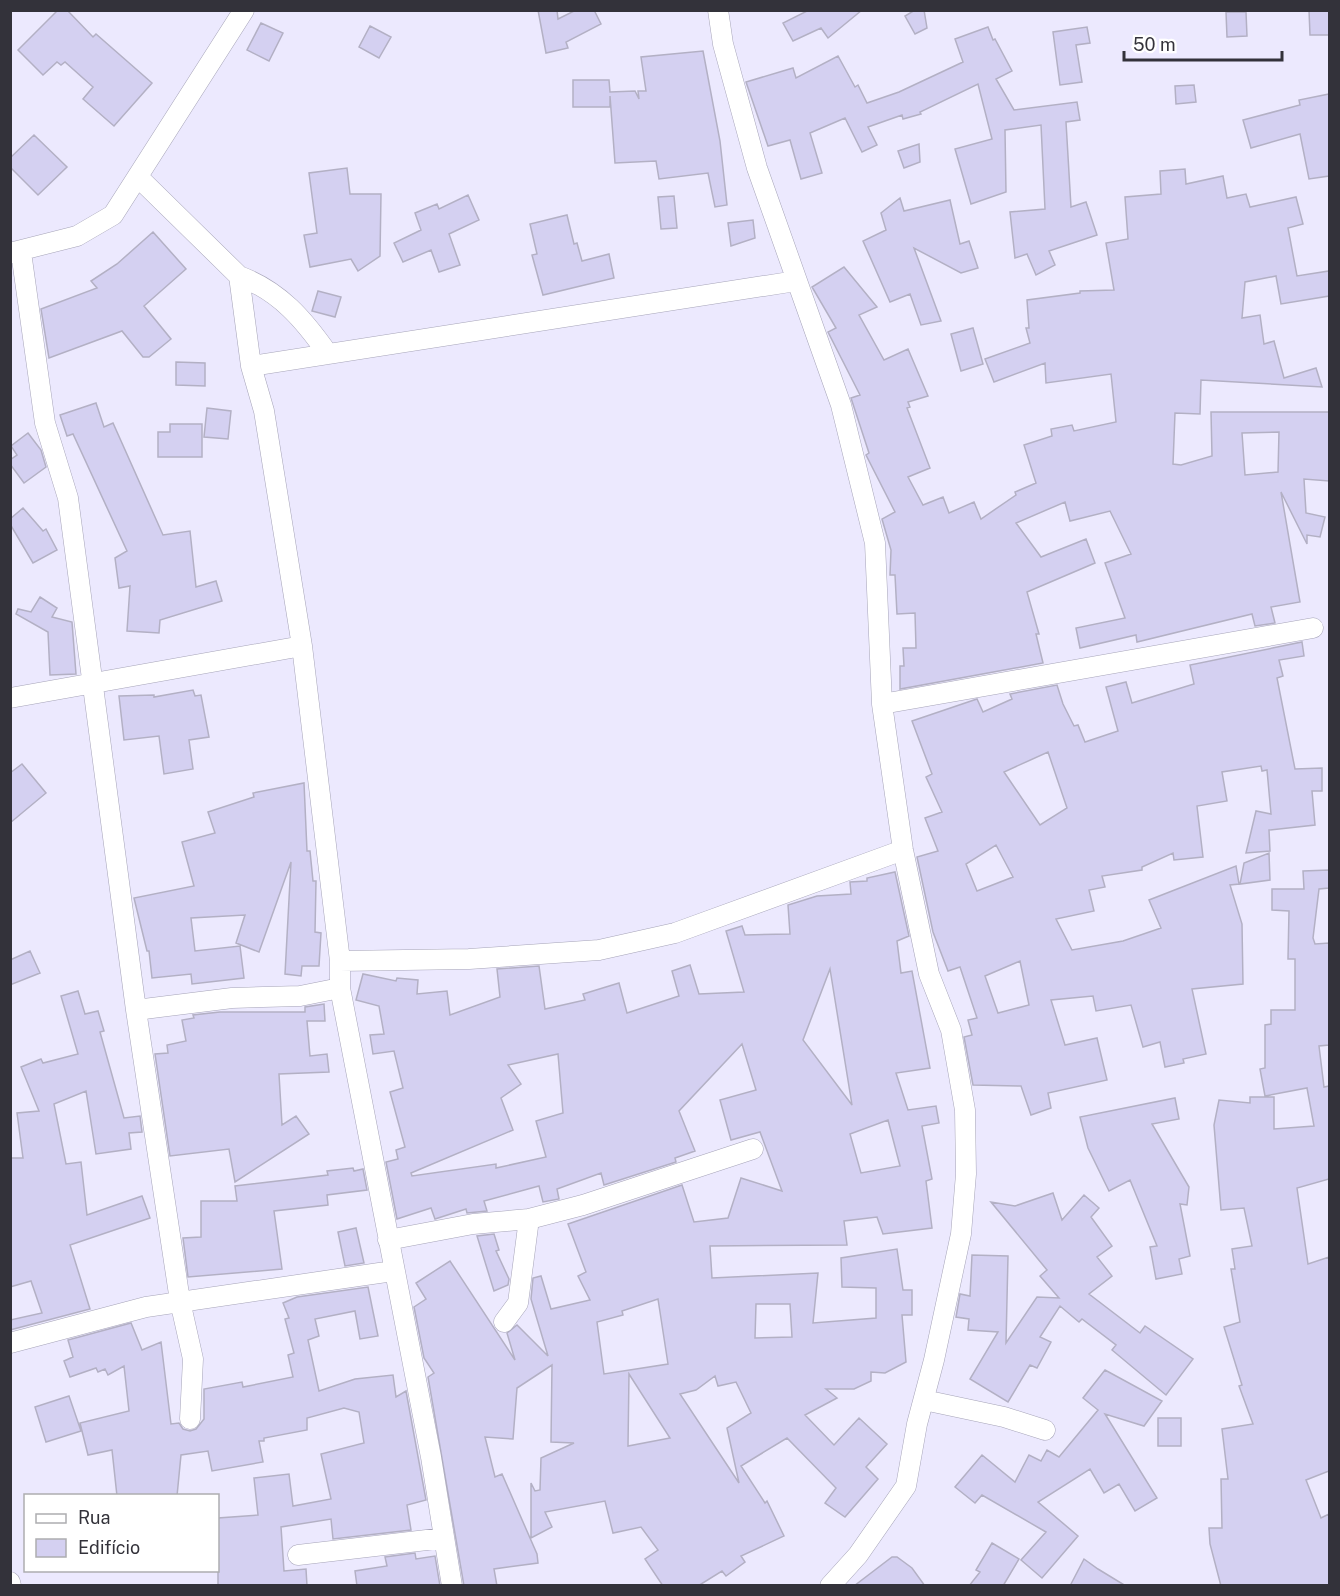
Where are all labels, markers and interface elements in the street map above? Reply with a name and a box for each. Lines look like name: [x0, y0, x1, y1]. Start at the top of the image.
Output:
scale bar: [1124, 24, 1282, 62]
text: 50 m: [1133, 34, 1176, 55]
legend: [24, 1494, 219, 1572]
text: Rua: [78, 1507, 110, 1528]
text: Edifício: [78, 1537, 140, 1558]

